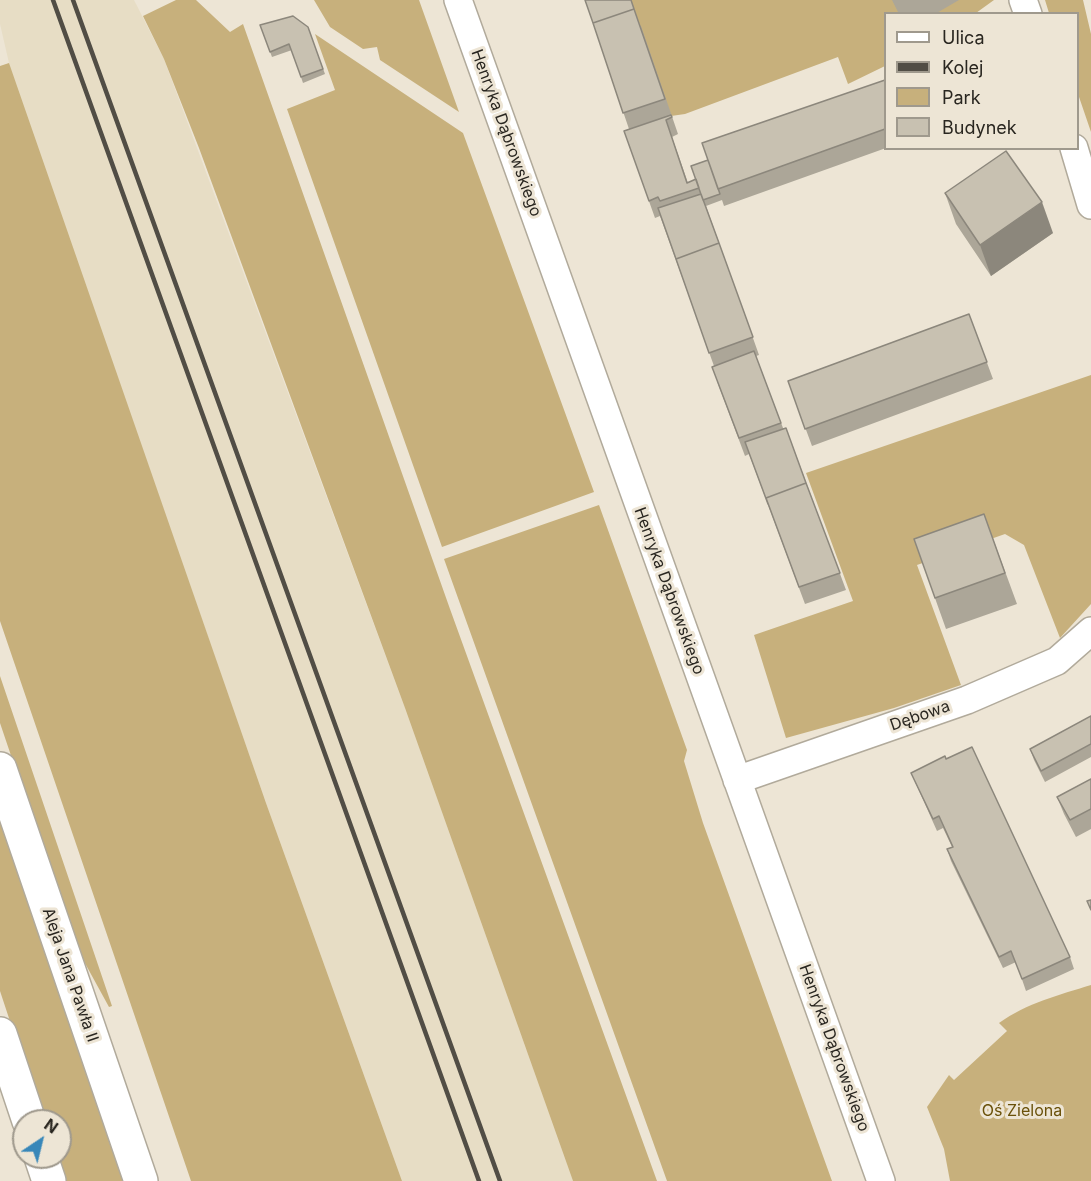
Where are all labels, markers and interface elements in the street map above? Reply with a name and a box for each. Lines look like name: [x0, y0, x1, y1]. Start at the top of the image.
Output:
legend: [884, 12, 1079, 150]
text: Ulica: [942, 27, 985, 48]
street label: Henryka Dąbrowskiego: [467, 47, 545, 219]
text: Kolej: [942, 57, 983, 78]
text: Park: [942, 87, 981, 108]
text: Budynek: [942, 117, 1017, 138]
street label: Henryka Dąbrowskiego: [630, 505, 708, 677]
street label: Dębowa: [888, 697, 952, 735]
street label: Aleja Jana Pawła II: [38, 905, 102, 1045]
street label: Henryka Dąbrowskiego: [795, 962, 873, 1134]
park label: Oś Zielona: [982, 1101, 1062, 1121]
north arrow: [12, 1109, 72, 1169]
text: N: [40, 1114, 62, 1138]

